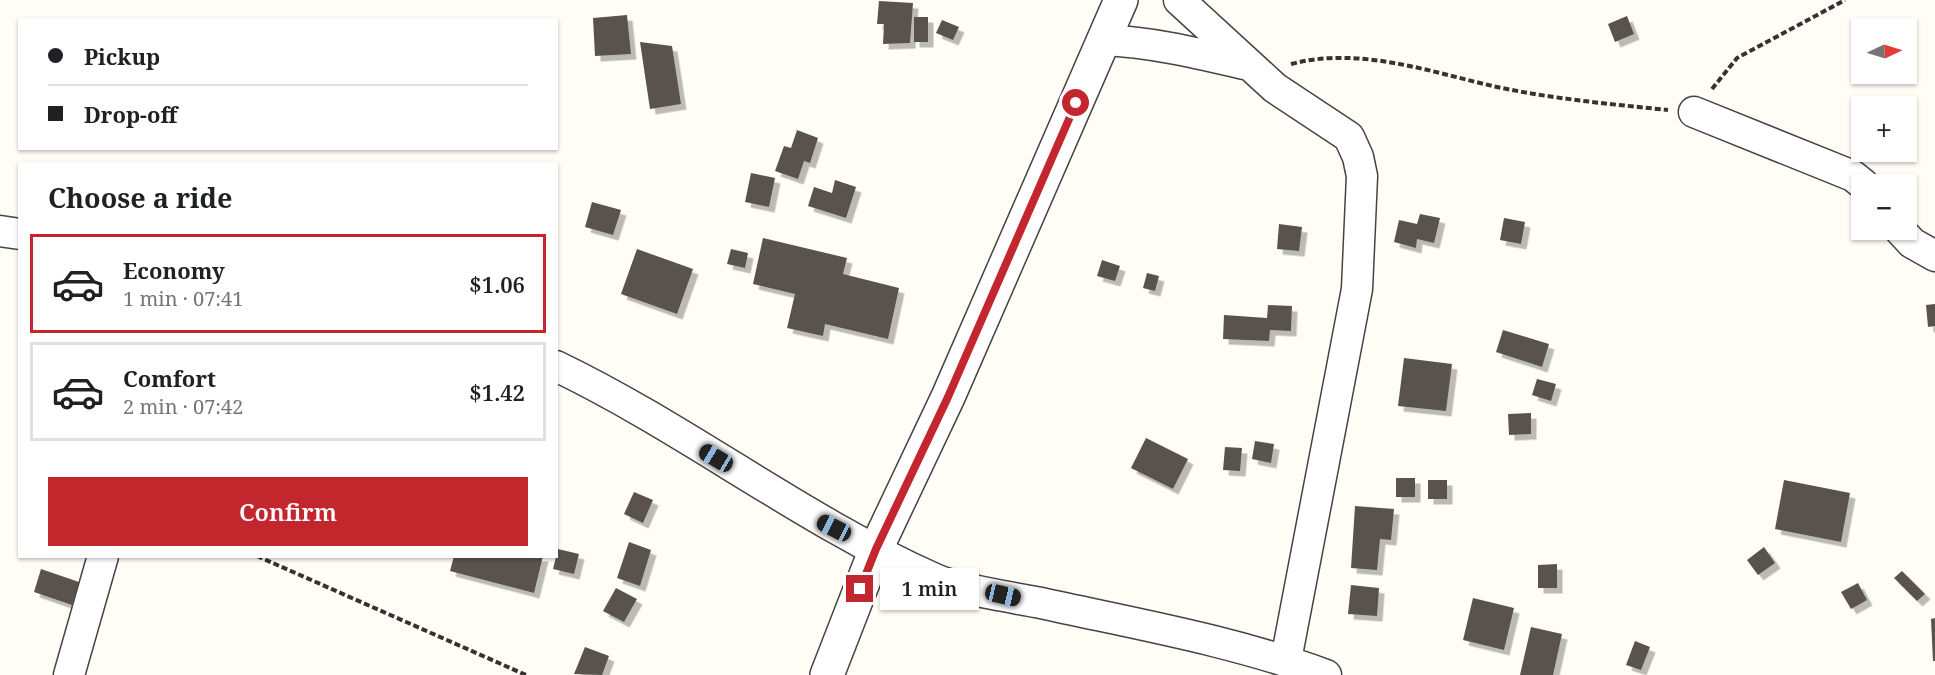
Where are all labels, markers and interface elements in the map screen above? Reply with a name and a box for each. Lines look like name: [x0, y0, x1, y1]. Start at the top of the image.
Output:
north arrow: [1851, 18, 1917, 84]
map controls: [1851, 18, 1917, 240]
text: Pickup: [84, 41, 160, 71]
route start: [1062, 89, 1089, 116]
button: +: [1851, 96, 1917, 162]
text: Drop-off: [84, 99, 177, 129]
button: −: [1851, 174, 1917, 240]
text: Choose a ride: [48, 179, 233, 216]
text: Economy: [123, 255, 225, 285]
icon: car: [51, 257, 105, 311]
text: $1.06: [469, 269, 525, 299]
text: 1 min · 07:41: [123, 285, 243, 312]
text: Comfort: [123, 363, 216, 393]
icon: car: [51, 365, 105, 419]
text: $1.42: [469, 377, 525, 407]
text: 2 min · 07:42: [123, 393, 243, 420]
car: [696, 441, 736, 475]
button: Confirm: [48, 477, 528, 546]
car: [814, 512, 854, 544]
callout: 1 min: [881, 568, 980, 610]
route end: [846, 575, 873, 602]
text: 1 min: [902, 575, 957, 602]
car: [983, 582, 1023, 608]

